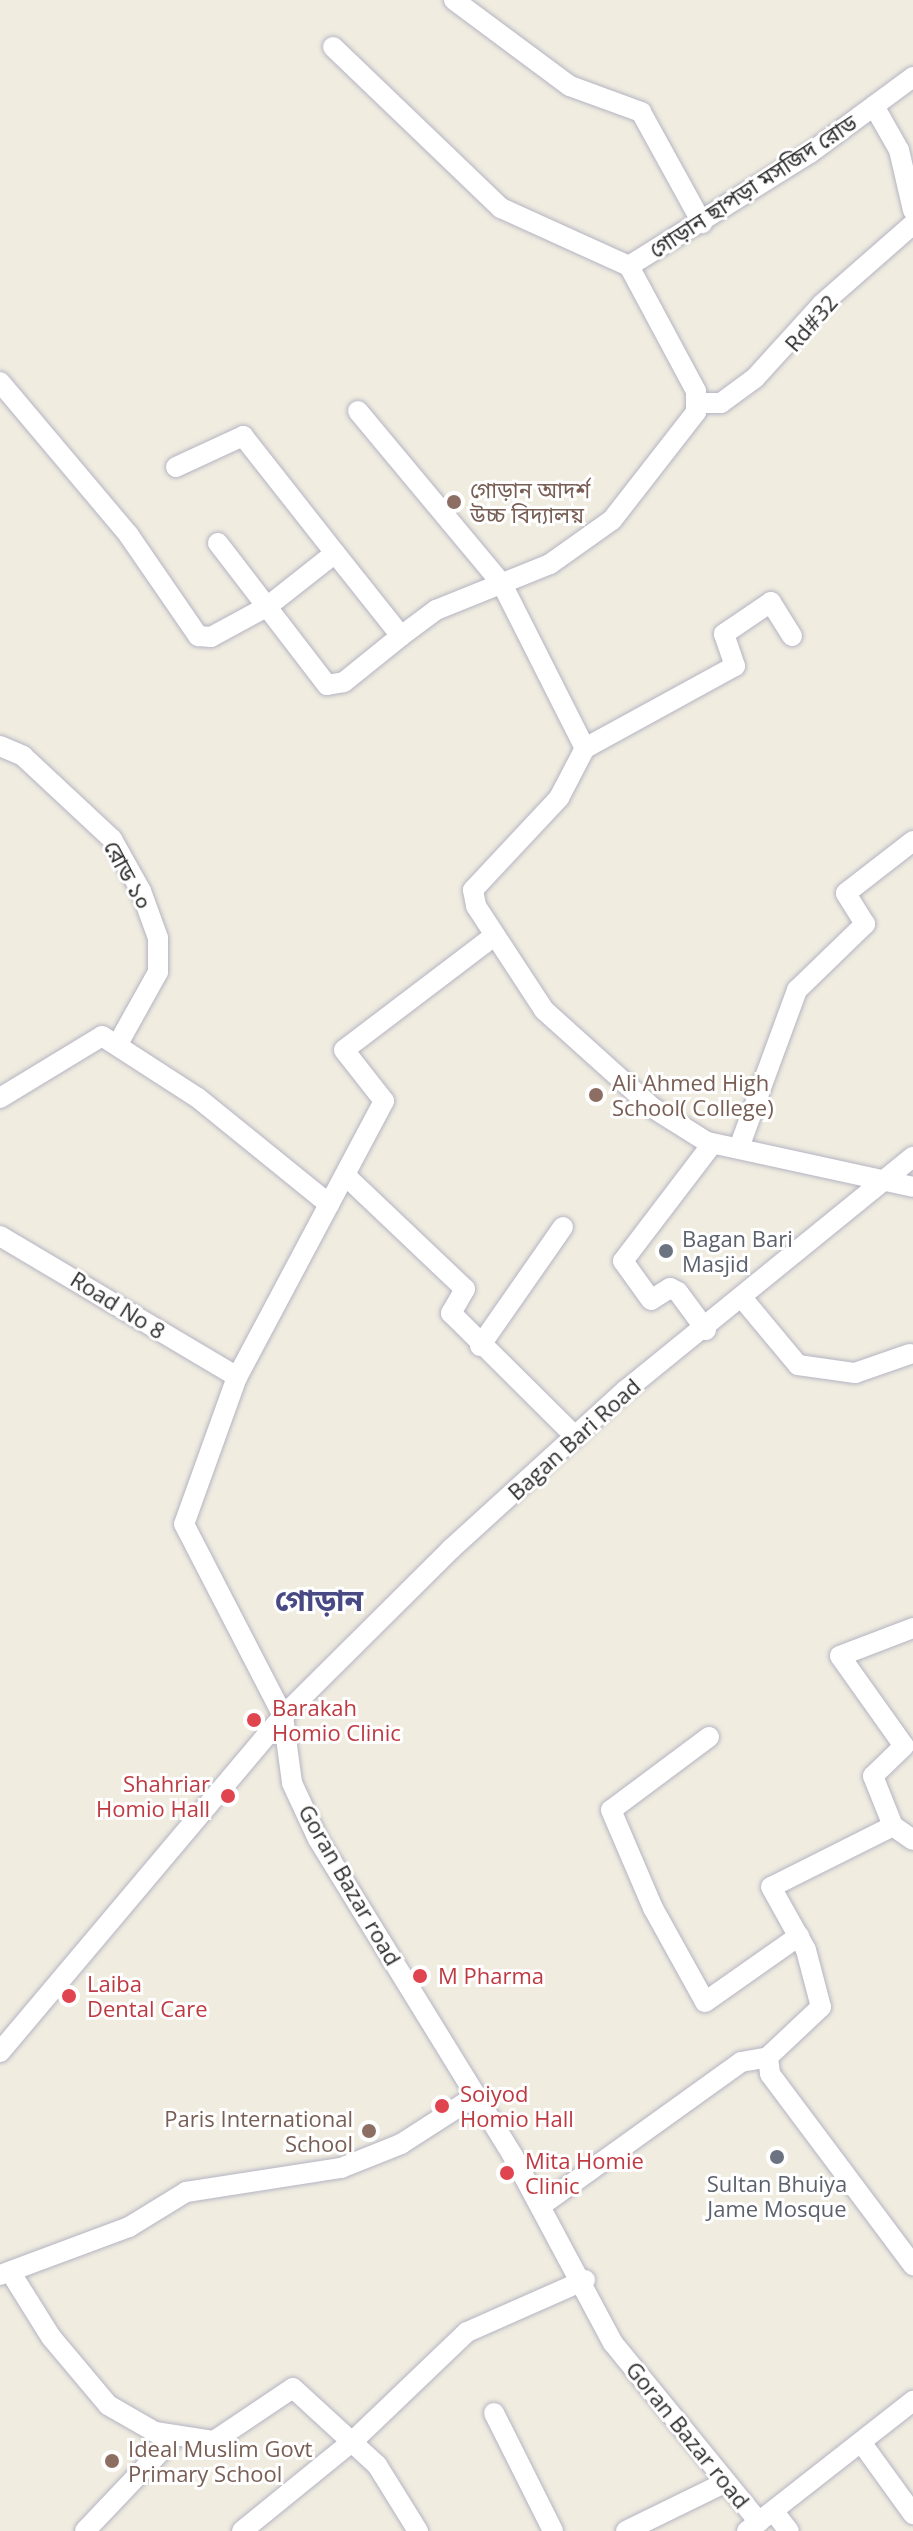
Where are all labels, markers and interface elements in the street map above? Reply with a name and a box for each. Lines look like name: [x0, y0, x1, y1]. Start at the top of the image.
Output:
street label: গোড়ান ছাপড়া মসজিদ রোড: [644, 109, 862, 263]
street label: Rd#32: [779, 289, 843, 357]
place label: গোড়ান আদর্শ উচ্চ বিদ্যালয়: [470, 476, 590, 528]
marker: গোড়ান আদর্শ উচ্চ বিদ্যালয়: [445, 493, 463, 511]
street label: রোড ১০: [99, 836, 157, 914]
place label: Ali Ahmed High School( College): [612, 1069, 774, 1120]
marker: Ali Ahmed High School( College): [587, 1086, 605, 1104]
place label: Bagan Bari Masjid: [682, 1225, 793, 1276]
marker: Bagan Bari Masjid: [657, 1242, 675, 1260]
street label: Road No 8: [66, 1266, 170, 1344]
street label: Bagan Bari Road: [502, 1373, 646, 1505]
district label: গোড়ান: [275, 1582, 363, 1618]
place label: Barakah Homio Clinic: [272, 1694, 401, 1746]
marker: Barakah Homio Clinic: [243, 1709, 265, 1731]
place label: Shahriar Homio Hall: [96, 1770, 210, 1822]
marker: Shahriar Homio Hall: [217, 1785, 239, 1807]
street label: Goran Bazar road: [293, 1800, 407, 1970]
place label: M Pharma: [438, 1963, 544, 1989]
marker: M Pharma: [409, 1965, 431, 1987]
place label: Laiba Dental Care: [87, 1970, 208, 2022]
marker: Laiba Dental Care: [58, 1985, 80, 2007]
place label: Soiyod Homio Hall: [460, 2080, 574, 2132]
marker: Soiyod Homio Hall: [431, 2095, 453, 2117]
place label: Paris International School: [164, 2105, 353, 2156]
marker: Paris International School: [360, 2122, 378, 2140]
place label: Mita Homie Clinic: [525, 2147, 644, 2198]
marker: Sultan Bhuiya Jame Mosque: [768, 2148, 786, 2166]
marker: Mita Homie Clinic: [496, 2162, 518, 2184]
place label: Sultan Bhuiya Jame Mosque: [707, 2170, 847, 2222]
street label: Goran Bazar road: [621, 2356, 755, 2514]
place label: Ideal Muslim Govt Primary School: [128, 2435, 312, 2486]
marker: Ideal Muslim Govt Primary School: [103, 2452, 121, 2470]

